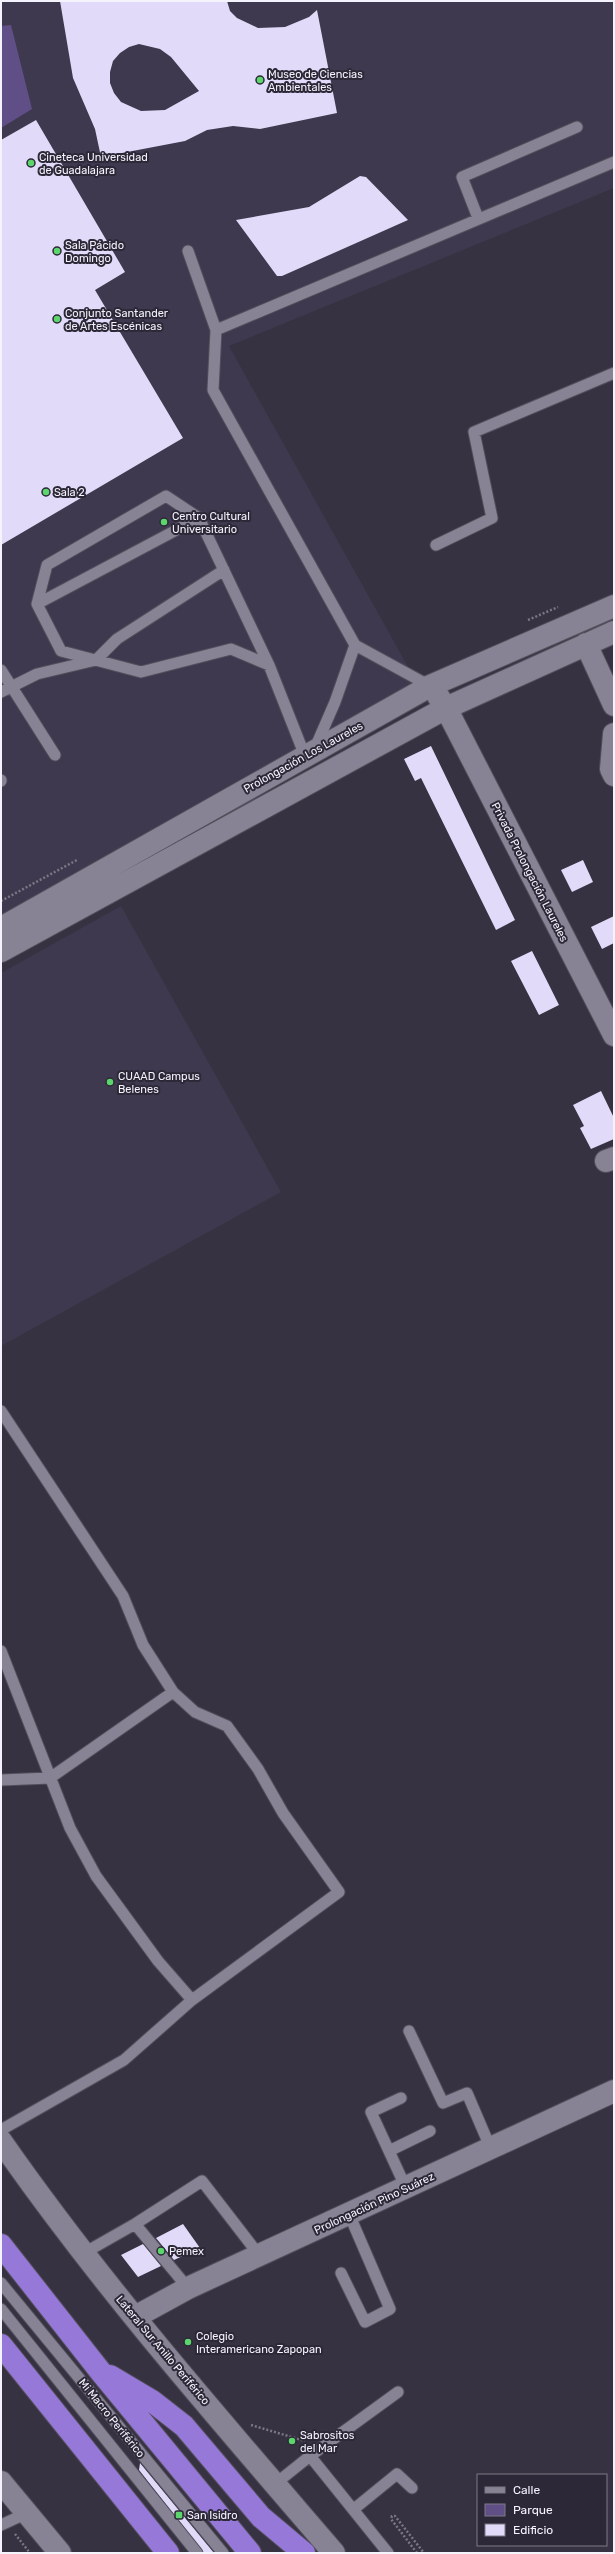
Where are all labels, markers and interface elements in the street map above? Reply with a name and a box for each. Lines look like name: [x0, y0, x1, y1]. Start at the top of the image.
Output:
place label: Museo de Ciencias Ambientales: [268, 68, 363, 94]
marker: Museo de Ciencias Ambientales: [255, 75, 265, 85]
place label: Cineteca Universidad de Guadalajara: [39, 151, 148, 177]
marker: Cineteca Universidad de Guadalajara: [26, 158, 36, 168]
place label: Sala Pácido Domingo: [65, 239, 124, 265]
marker: Sala Pácido Domingo: [52, 246, 62, 256]
place label: Conjunto Santander de Artes Escénicas: [65, 307, 169, 333]
marker: Conjunto Santander de Artes Escénicas: [52, 314, 62, 324]
place label: Sala 2: [54, 486, 85, 499]
marker: Sala 2: [41, 487, 51, 497]
place label: Centro Cultural Universitario: [172, 510, 250, 536]
marker: Centro Cultural Universitario: [159, 517, 169, 527]
street label: Prolongación Los Laureles: [241, 719, 366, 796]
street label: Privada Prolongación Laureles: [489, 800, 571, 945]
place label: CUAAD Campus Belenes: [118, 1070, 200, 1096]
marker: CUAAD Campus Belenes: [105, 1077, 115, 1087]
street label: Prolongación Pino Suárez: [312, 2170, 437, 2237]
place label: Pemex: [169, 2245, 204, 2258]
marker: Pemex: [156, 2246, 166, 2256]
street label: Lateral Sur Anillo Periférico: [113, 2293, 212, 2408]
place label: Colegio Interamericano Zapopan: [196, 2330, 322, 2356]
marker: Colegio Interamericano Zapopan: [183, 2337, 193, 2347]
street label: Mi Macro Periférico: [76, 2376, 147, 2460]
place label: Sabrositos del Mar: [300, 2429, 355, 2455]
marker: Sabrositos del Mar: [287, 2436, 297, 2446]
legend: [477, 2474, 607, 2546]
text: Calle: [513, 2483, 540, 2497]
text: Parque: [513, 2503, 553, 2517]
place label: San Isidro: [187, 2509, 237, 2522]
marker: San Isidro: [174, 2510, 184, 2520]
text: Edificio: [513, 2523, 553, 2537]

